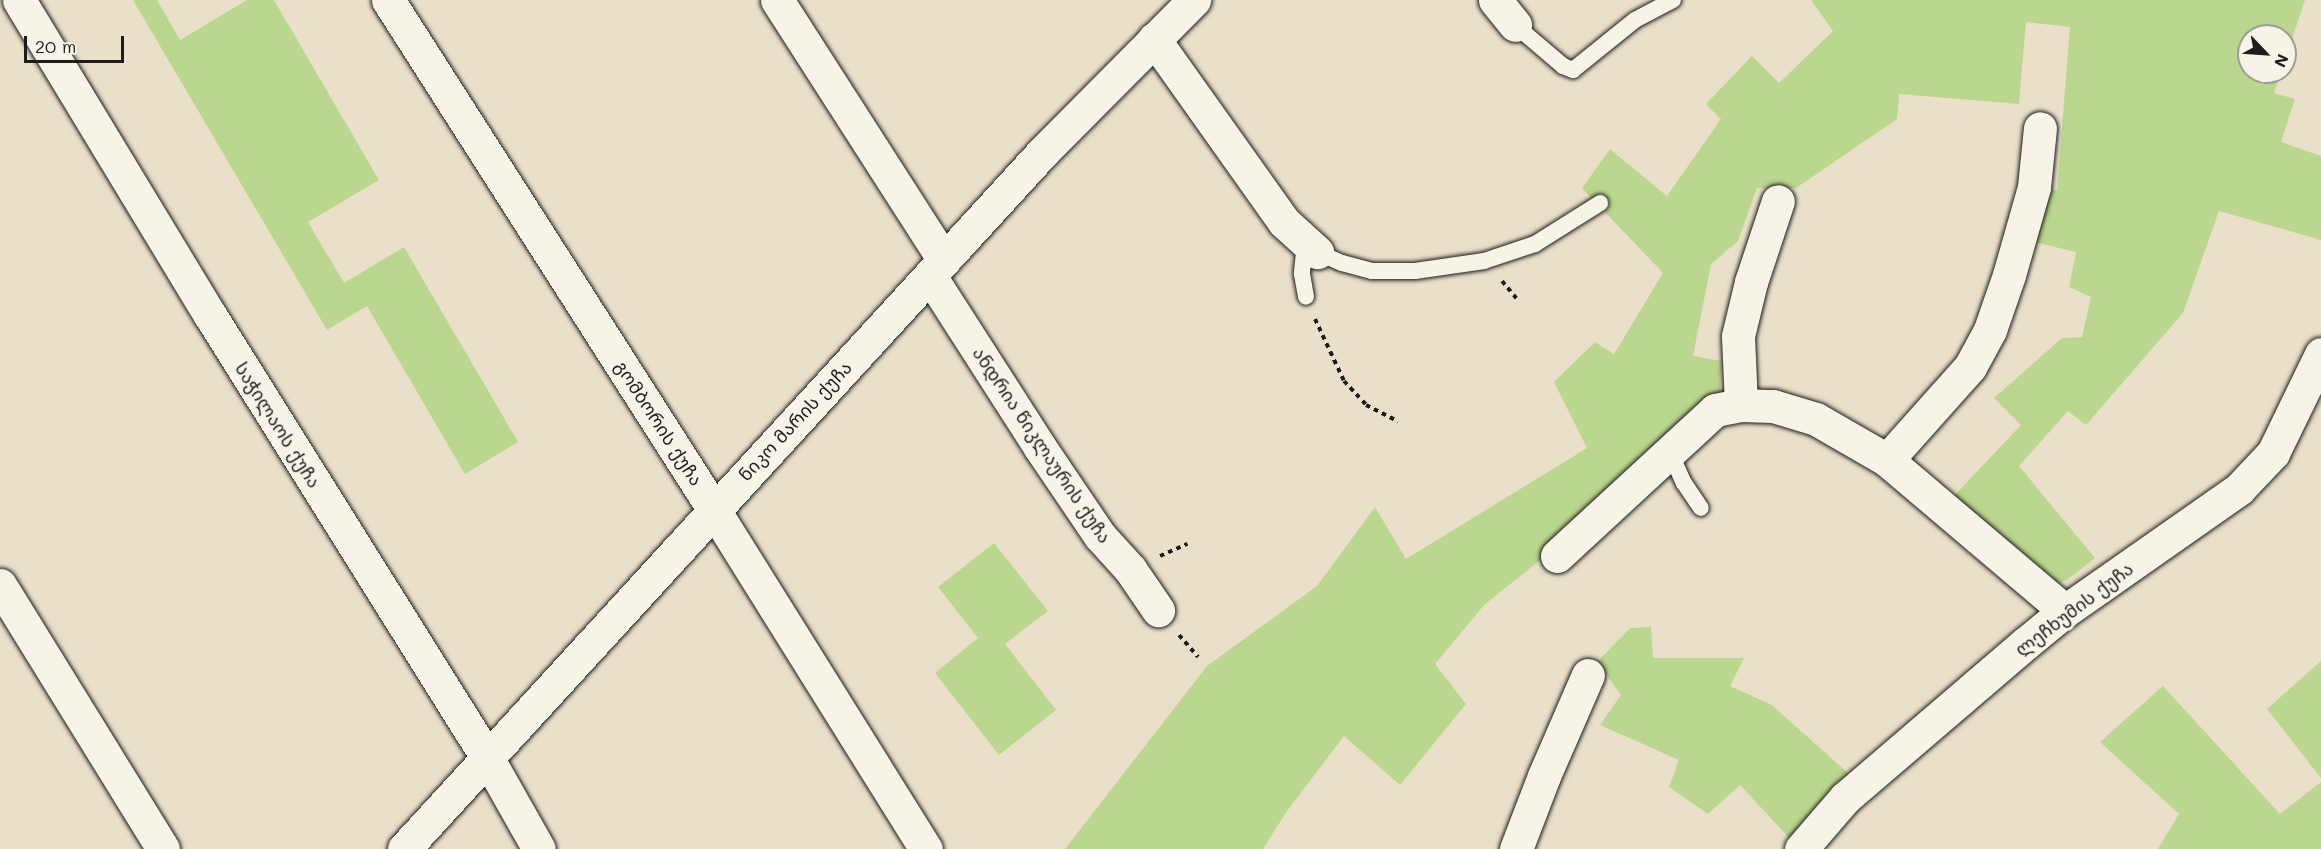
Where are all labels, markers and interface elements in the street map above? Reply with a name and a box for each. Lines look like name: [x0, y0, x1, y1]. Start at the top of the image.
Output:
scale bar: [27, 24, 128, 62]
north arrow: [2237, 24, 2297, 84]
text: 20 m: [35, 34, 76, 58]
text: N: [2270, 51, 2294, 71]
street label: ანდრია წიკლაურის ქუჩა: [968, 343, 1116, 547]
street label: გომბორის ქუჩა: [611, 356, 707, 490]
street label: ნიკო მარის ქუჩა: [734, 357, 856, 485]
street label: საჭილაოს ქუჩა: [231, 358, 325, 492]
street label: ლეჩხუმის ქუჩა: [2011, 558, 2137, 660]

